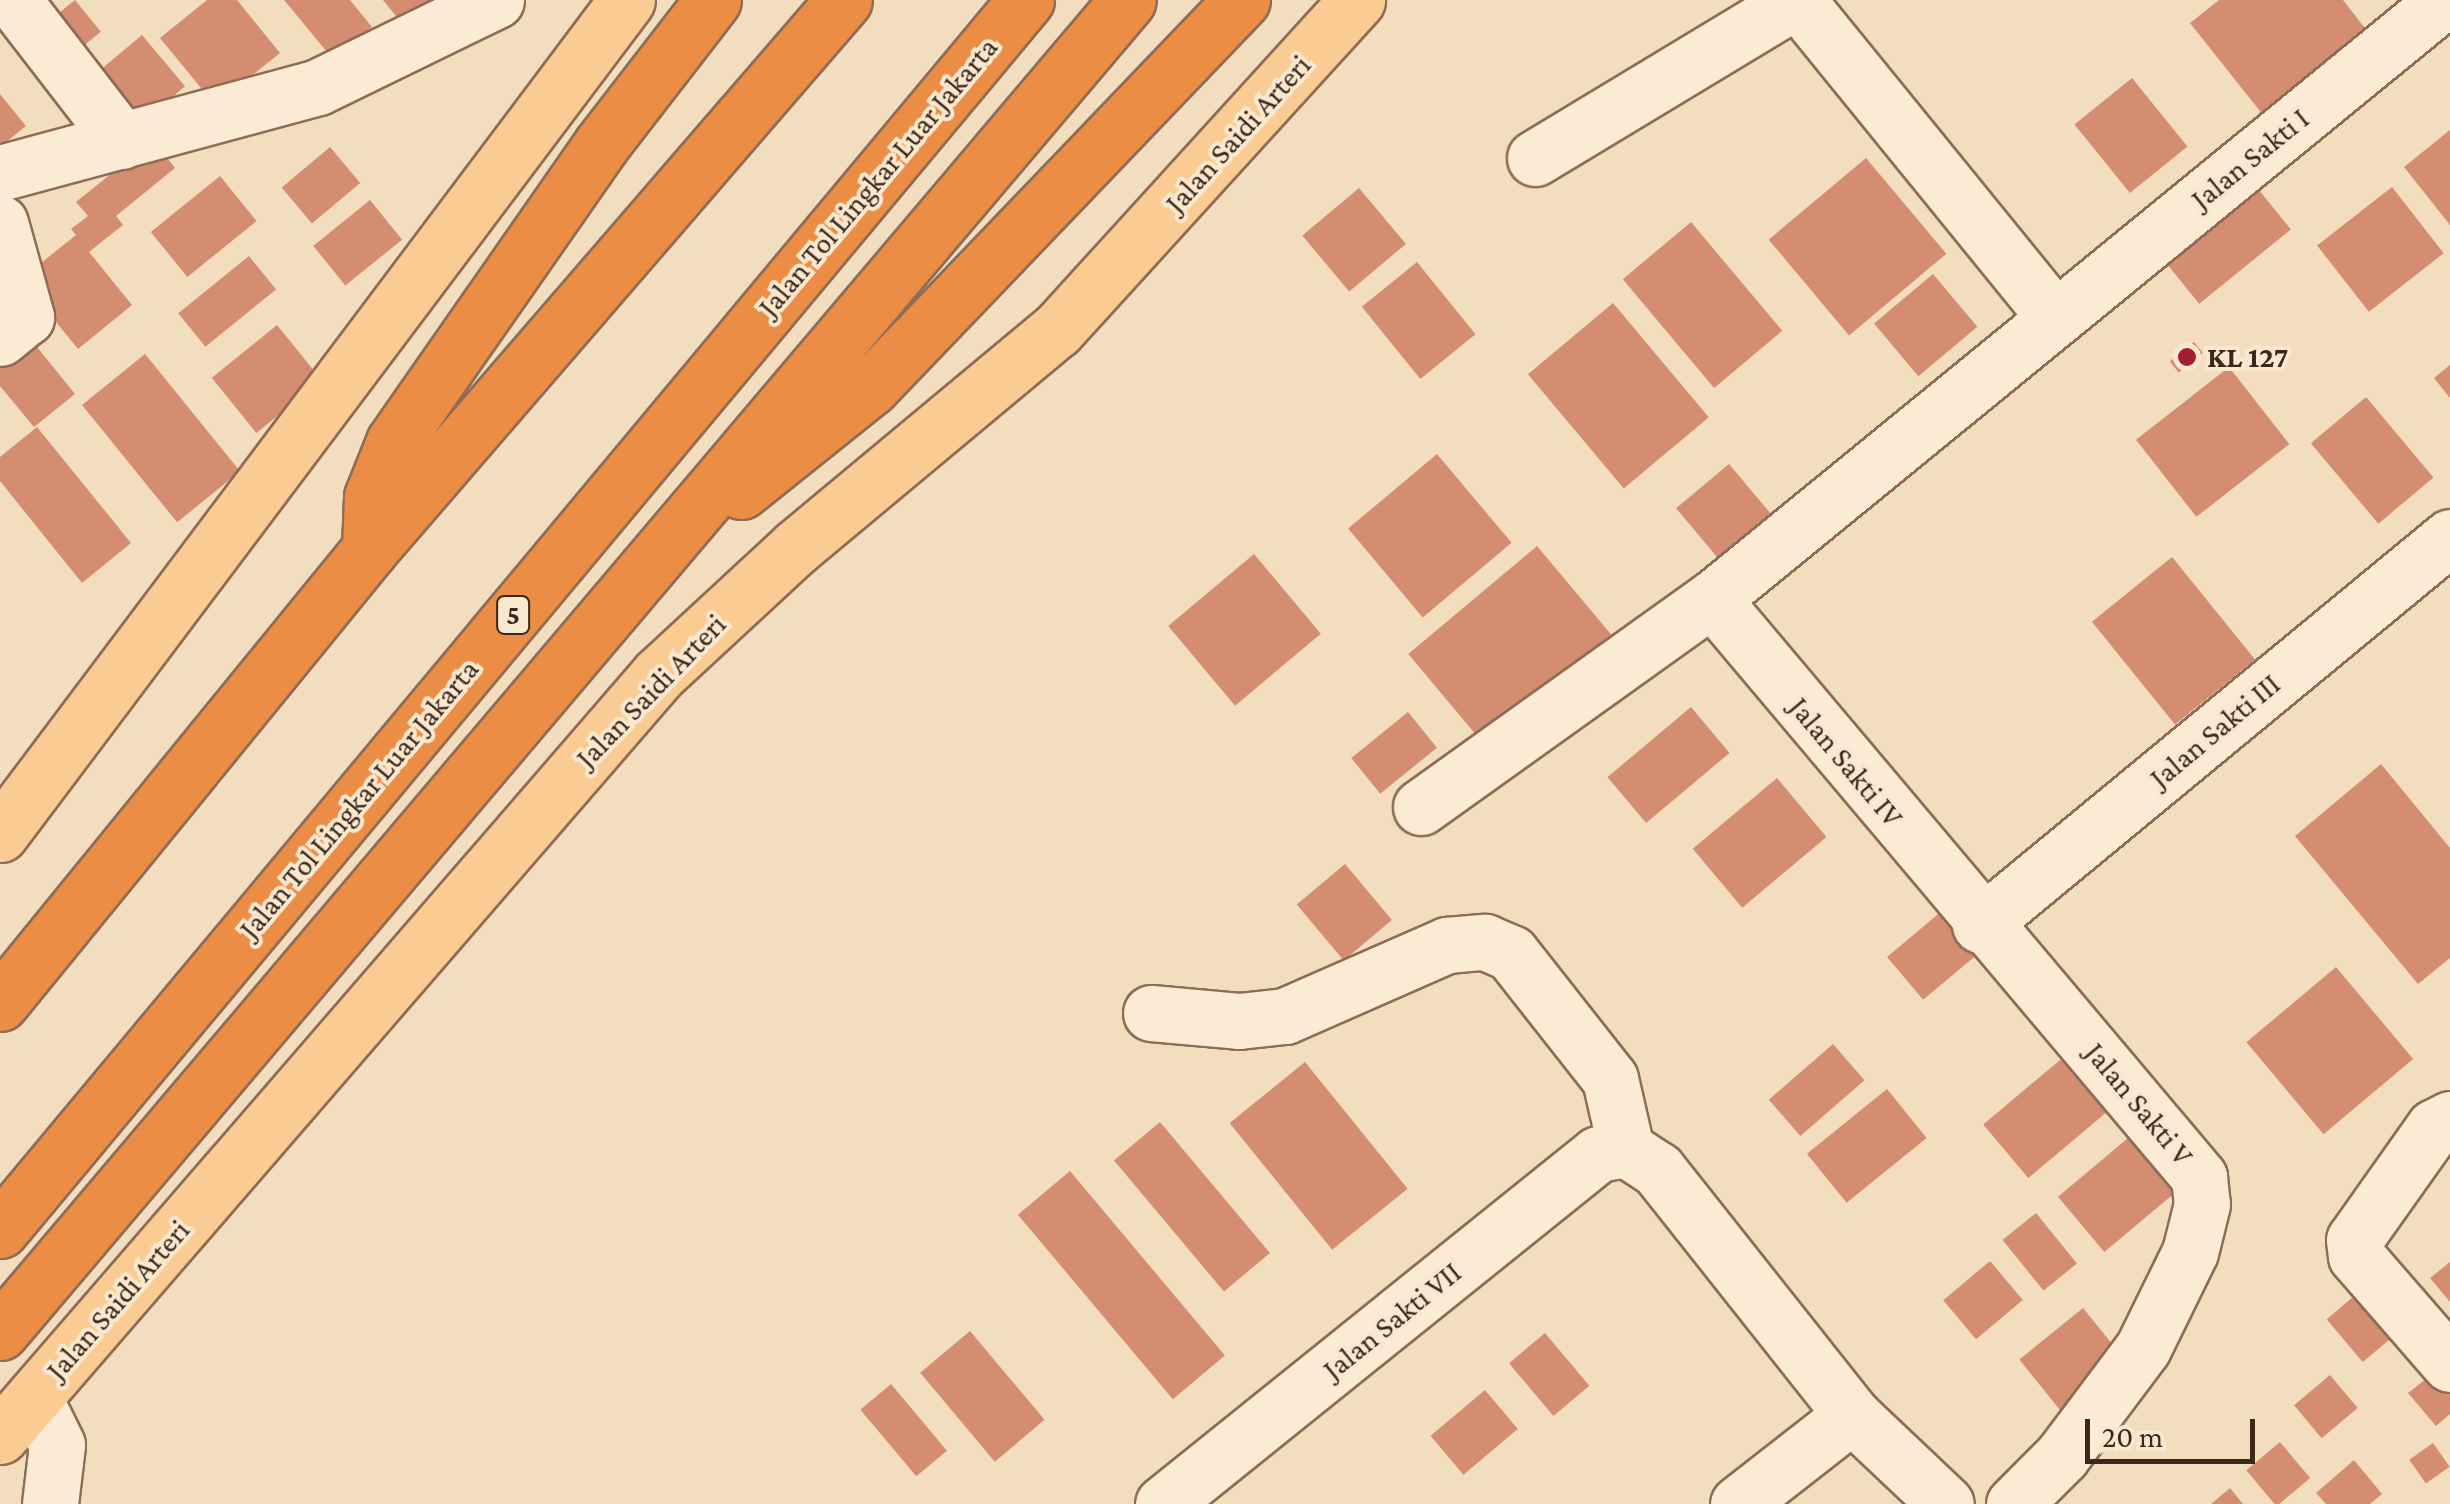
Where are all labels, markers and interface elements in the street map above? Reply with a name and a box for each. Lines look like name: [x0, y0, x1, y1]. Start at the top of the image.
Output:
street label: Jalan Tol Lingkar Luar Jakarta: [751, 30, 1005, 324]
street label: Jalan Saidi Arteri: [1158, 47, 1318, 221]
street label: Jalan Sakti I: [2184, 101, 2316, 217]
place label: KL 127: [2207, 339, 2288, 375]
marker: KL 127: [2176, 346, 2198, 368]
road number: 5: [496, 592, 530, 638]
street label: Jalan Saidi Arteri: [568, 606, 734, 776]
street label: Jalan Tol Lingkar Luar Jakarta: [232, 652, 486, 946]
street label: Jalan Sakti III: [2142, 666, 2288, 796]
street label: Jalan Sakti IV: [1781, 690, 1911, 834]
street label: Jalan Sakti V: [2077, 1035, 2201, 1173]
street label: Jalan Saidi Arteri: [39, 1213, 197, 1387]
street label: Jalan Sakti VII: [1316, 1254, 1468, 1388]
scale bar: [2090, 1399, 2260, 1461]
text: 20 m: [2102, 1420, 2163, 1453]

